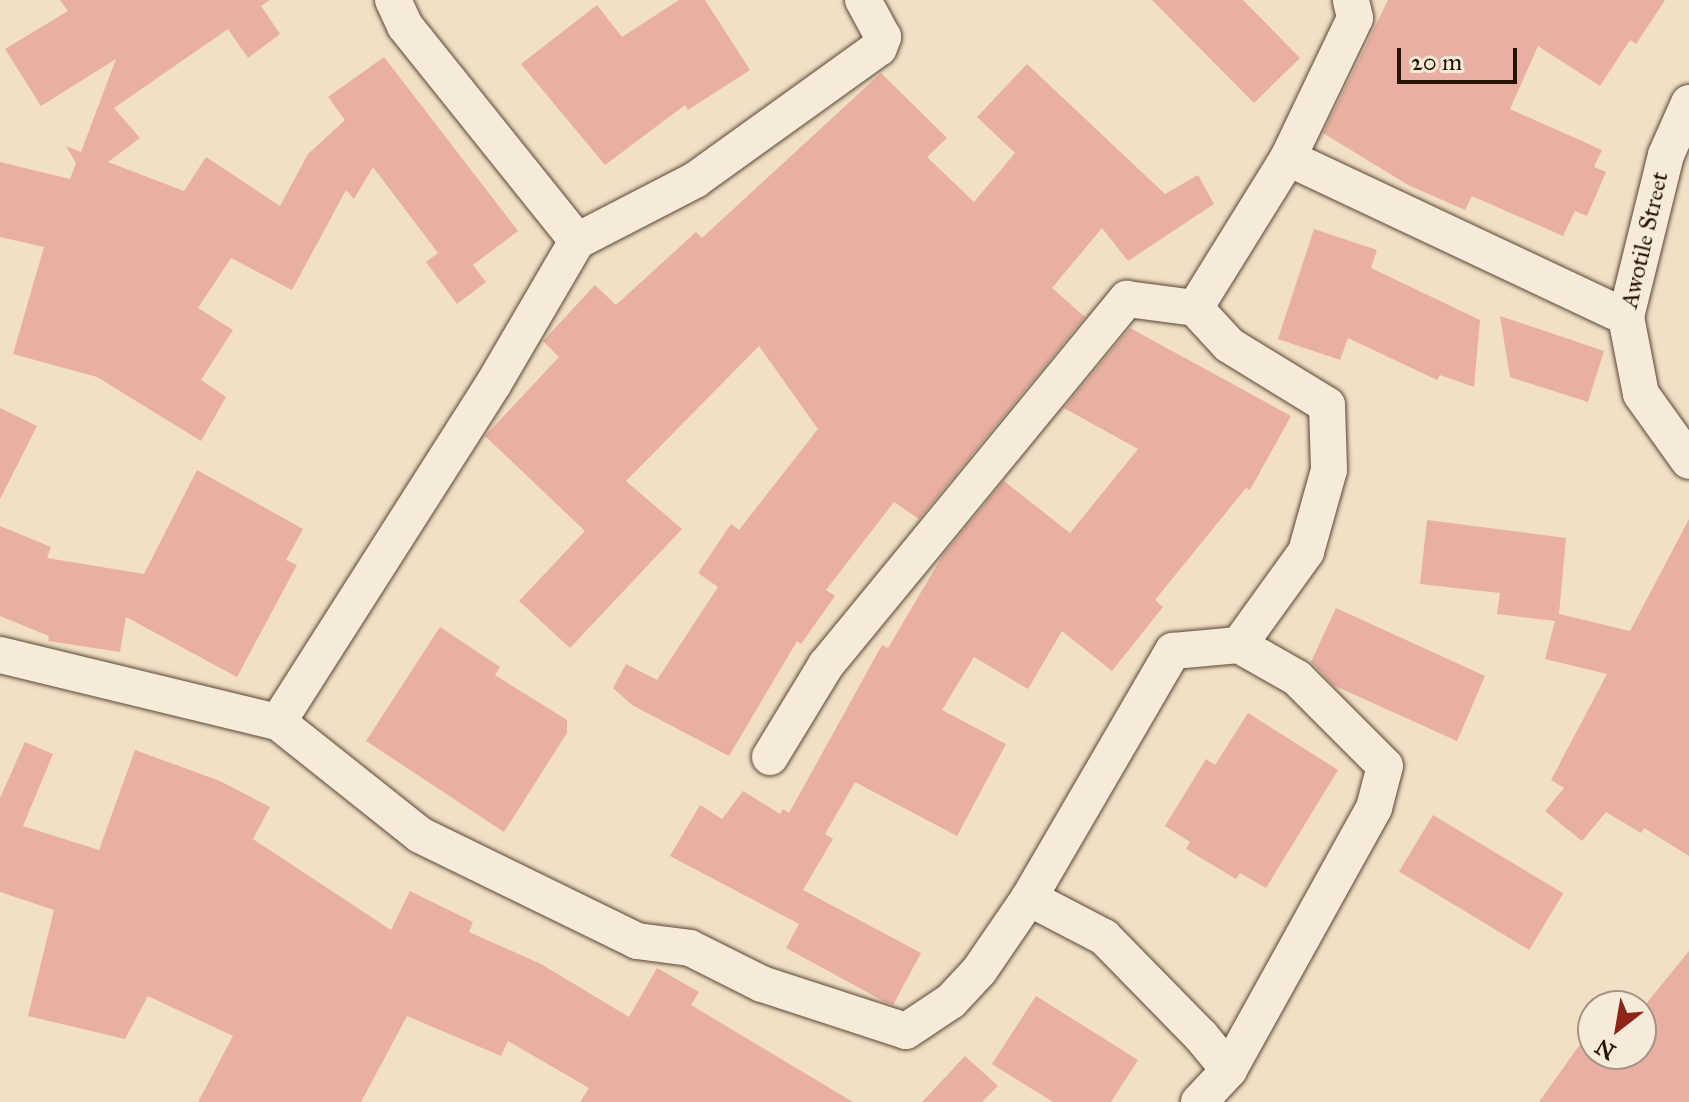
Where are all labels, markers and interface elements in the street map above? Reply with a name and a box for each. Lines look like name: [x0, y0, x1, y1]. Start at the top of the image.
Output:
scale bar: [1401, 32, 1521, 82]
text: 20 m: [1411, 47, 1462, 77]
street label: Awotile Street: [1615, 169, 1675, 311]
north arrow: [1577, 990, 1657, 1070]
text: N: [1590, 1033, 1620, 1066]

